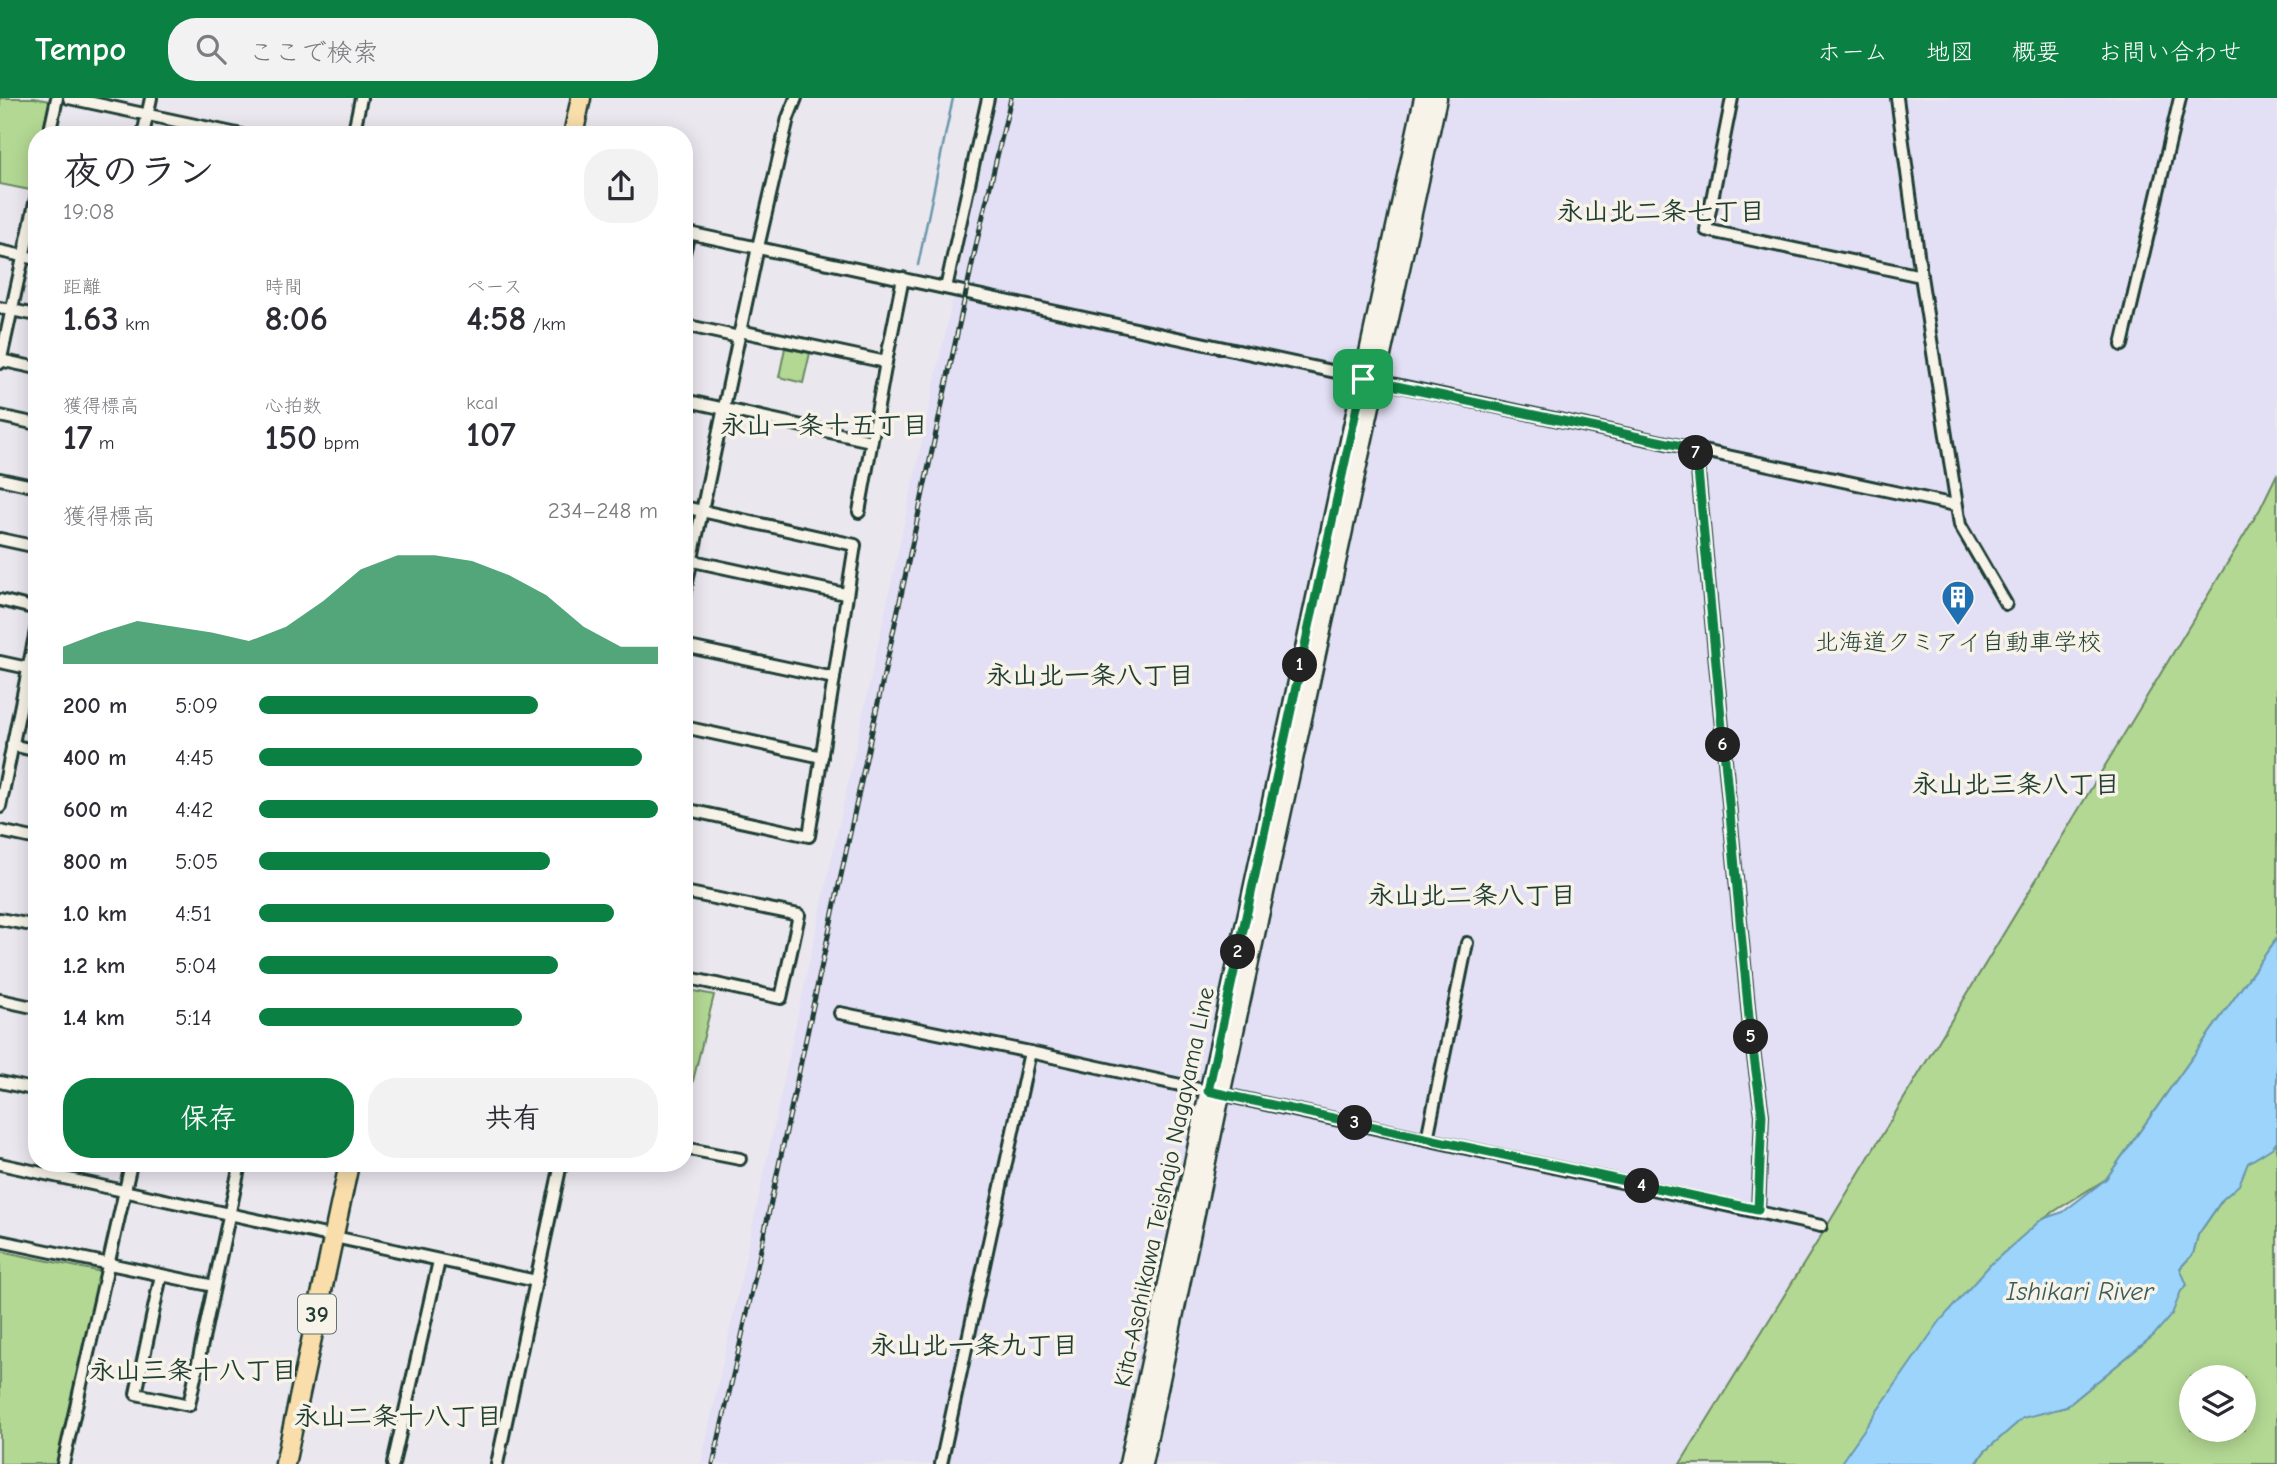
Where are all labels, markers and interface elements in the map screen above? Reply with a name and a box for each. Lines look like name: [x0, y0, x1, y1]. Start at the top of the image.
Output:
search box: [168, 18, 658, 81]
text: Tempo: [35, 30, 126, 68]
icon: search: [192, 30, 230, 68]
text: ここで検索: [248, 38, 378, 68]
text: ホーム: [1817, 38, 1888, 66]
text: 地図: [1926, 38, 1974, 66]
text: 概要: [2012, 38, 2060, 66]
text: お問い合わせ: [2098, 38, 2242, 66]
button: share: [584, 149, 658, 223]
text: 夜のラン: [63, 150, 215, 194]
district label: 永山北二条七丁目: [1557, 197, 1765, 227]
text: 19:08: [63, 198, 114, 225]
text: 距離: [63, 276, 101, 298]
text: 時間: [265, 276, 303, 298]
text: ペース: [466, 276, 522, 298]
text: 1.63: [63, 298, 119, 339]
text: 8:06: [265, 298, 328, 339]
text: 4:58: [466, 298, 527, 339]
text: km: [119, 313, 150, 335]
text: /km: [527, 313, 566, 335]
pin: [1333, 349, 1393, 409]
icon: arrive: [1344, 360, 1382, 398]
text: kcal: [466, 392, 498, 414]
text: 獲得標高: [63, 395, 139, 417]
text: 心拍数: [265, 395, 322, 417]
district label: 永山一条十五丁目: [720, 411, 928, 441]
text: 107: [466, 414, 516, 455]
text: 17: [63, 417, 93, 458]
text: 150: [265, 417, 317, 458]
text: m: [93, 432, 115, 454]
text: bpm: [317, 432, 359, 454]
pin: 7: [1678, 436, 1714, 470]
text: 7: [1691, 441, 1700, 463]
text: 234–248 m: [548, 497, 658, 524]
text: 獲得標高: [63, 503, 155, 530]
building icon: 北海道クミアイ自動車学校: [1939, 578, 1977, 627]
place label: 北海道クミアイ自動車学校: [1815, 628, 2101, 656]
pin: 1: [1282, 648, 1318, 682]
text: 1: [1296, 653, 1303, 675]
district label: 永山北一条八丁目: [986, 661, 1194, 691]
text: 200 m: [63, 692, 127, 719]
text: 5:09: [175, 692, 218, 719]
pin: 6: [1706, 728, 1740, 762]
text: 6: [1718, 733, 1727, 755]
text: 400 m: [63, 744, 127, 771]
text: 4:45: [175, 744, 214, 771]
district label: 永山北三条八丁目: [1912, 770, 2120, 800]
text: 600 m: [63, 796, 128, 823]
text: 4:42: [175, 796, 213, 823]
text: 800 m: [63, 848, 128, 875]
text: 5:05: [175, 848, 218, 875]
district label: 永山北二条八丁目: [1368, 881, 1576, 911]
text: 1.0 km: [63, 900, 127, 927]
text: 4:51: [175, 900, 212, 927]
pin: 2: [1220, 934, 1256, 970]
text: 2: [1233, 940, 1242, 962]
text: 1.2 km: [63, 952, 125, 979]
text: 5:04: [175, 952, 217, 979]
street label: Kita-Asahikawa Teishajo Nagayama Line: [1108, 984, 1220, 1390]
text: 1.4 km: [63, 1004, 125, 1031]
text: 5:14: [175, 1004, 212, 1031]
pin: 5: [1734, 1020, 1768, 1054]
text: 5: [1745, 1025, 1756, 1047]
button: 保存: [63, 1078, 354, 1158]
button: 共有: [368, 1078, 658, 1158]
pin: 3: [1338, 1105, 1372, 1140]
text: 3: [1350, 1111, 1359, 1133]
pin: 4: [1624, 1168, 1660, 1204]
text: 4: [1637, 1174, 1646, 1196]
water label: Ishikari River: [2005, 1277, 2155, 1307]
road number: 39: [298, 1294, 336, 1334]
district label: 永山北一条九丁目: [870, 1331, 1078, 1361]
district label: 永山三条十八丁目: [89, 1356, 297, 1386]
map controls: [2179, 1365, 2256, 1442]
button: layers: [2179, 1365, 2256, 1442]
district label: 永山二条十八丁目: [294, 1402, 502, 1432]

